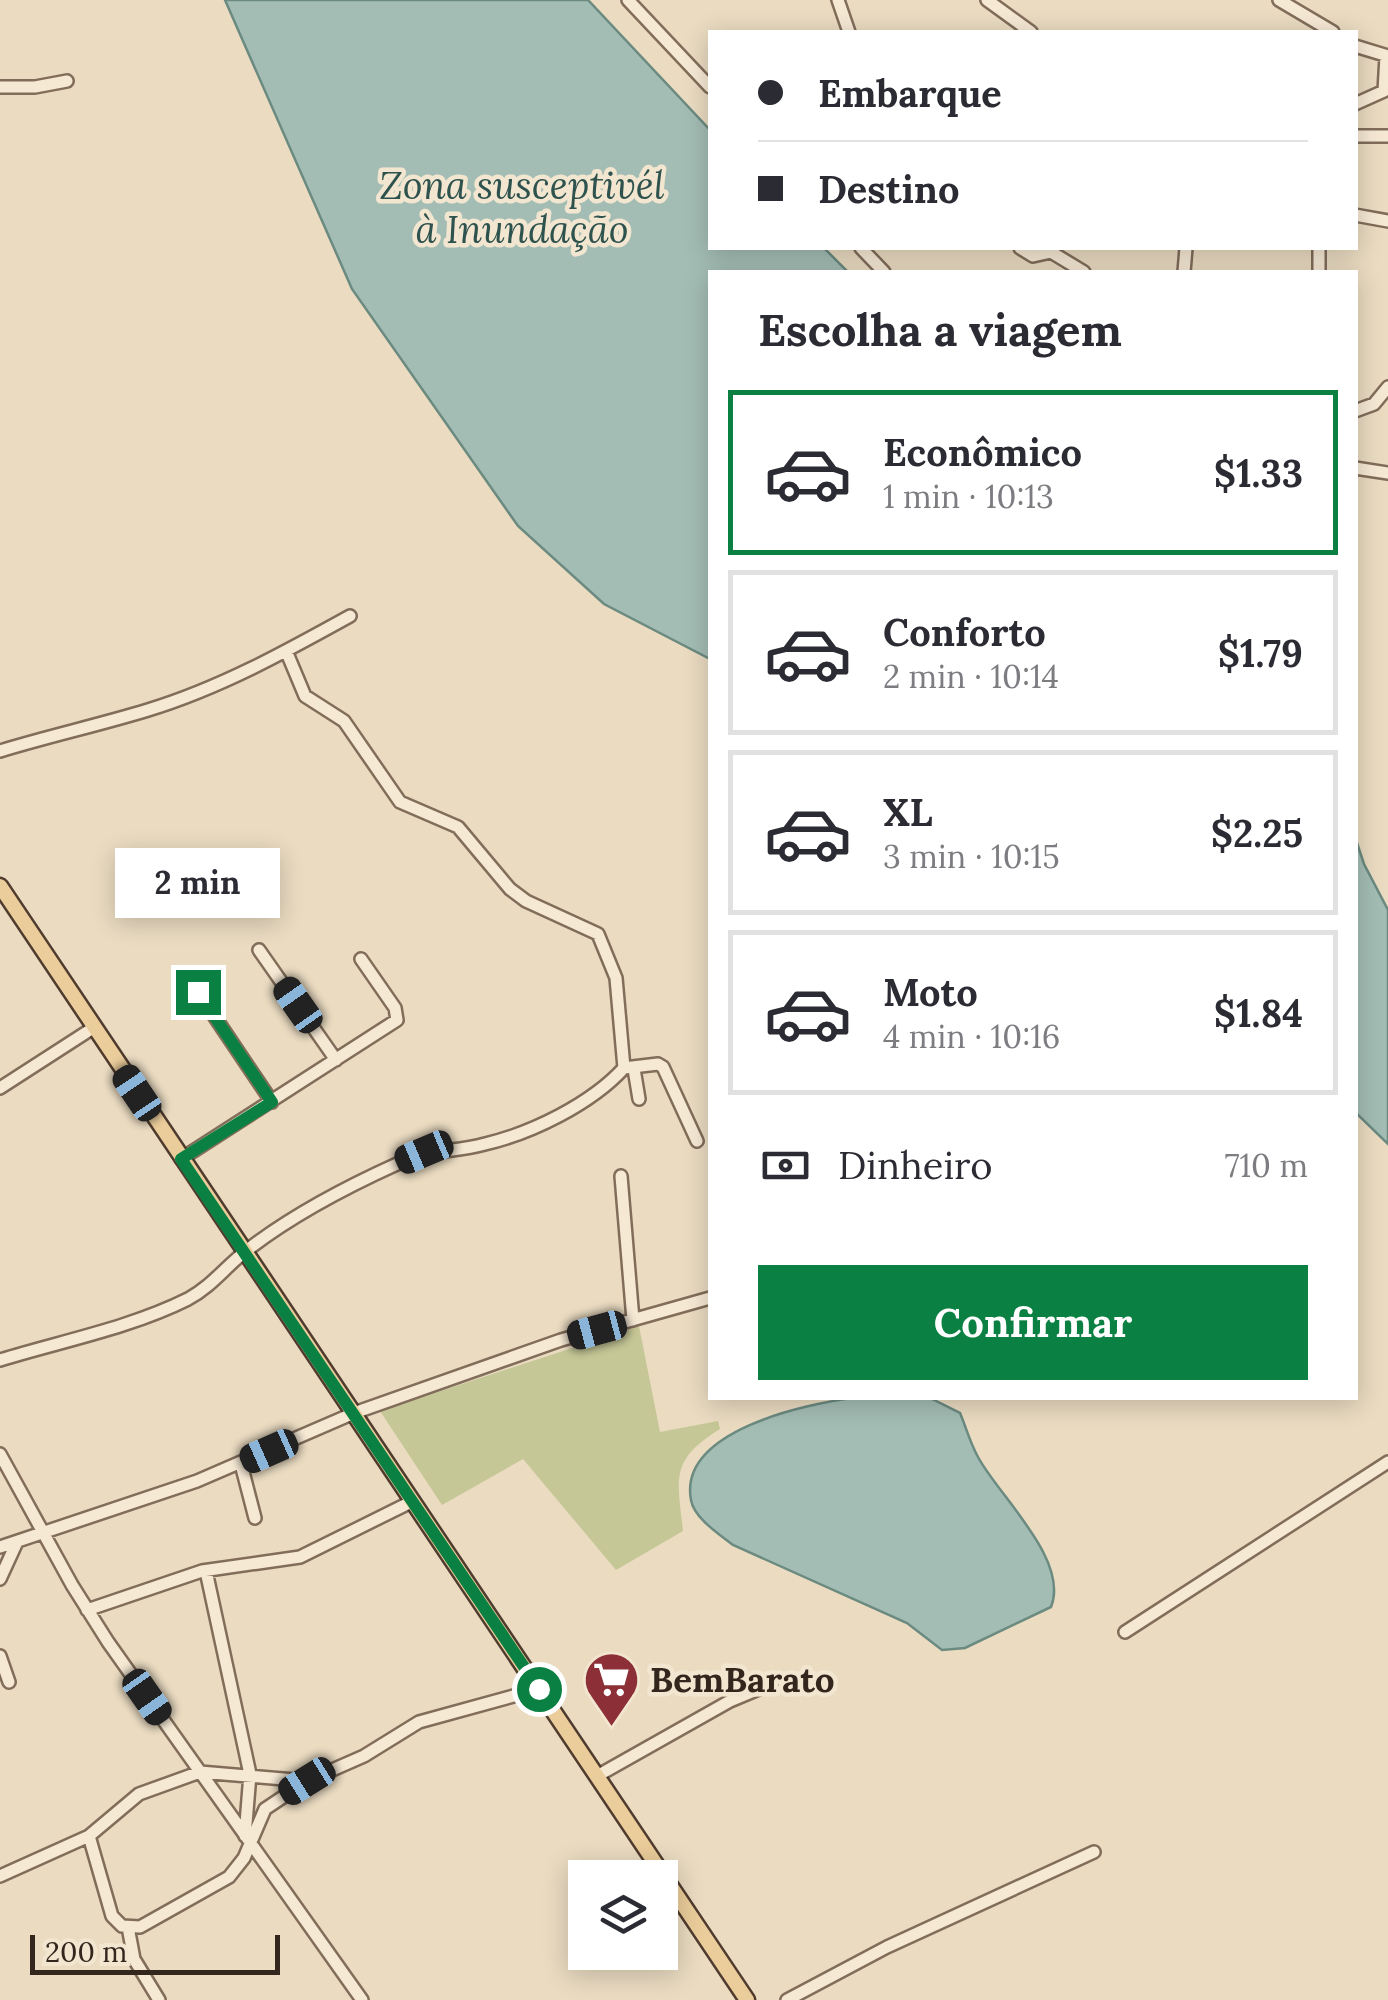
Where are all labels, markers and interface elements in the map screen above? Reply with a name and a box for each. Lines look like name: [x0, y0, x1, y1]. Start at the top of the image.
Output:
text: Embarque: [818, 69, 1002, 117]
water label: Zona susceptivél à Inundação: [379, 161, 665, 253]
text: Destino: [818, 165, 960, 213]
text: Escolha a viagem: [758, 301, 1122, 358]
icon: car: [763, 428, 853, 518]
text: Econômico: [883, 428, 1082, 476]
text: $1.33: [1214, 449, 1303, 497]
text: 1 min · 10:13: [883, 476, 1054, 517]
icon: car: [763, 608, 853, 698]
text: Conforto: [883, 608, 1046, 656]
text: $1.79: [1218, 629, 1303, 677]
text: 2 min · 10:14: [883, 656, 1059, 697]
icon: car: [763, 788, 853, 878]
text: XL: [883, 788, 933, 836]
text: $2.25: [1211, 809, 1303, 857]
text: 3 min · 10:15: [883, 836, 1060, 877]
callout: 2 min: [116, 847, 280, 917]
text: 2 min: [155, 862, 240, 903]
icon: car: [763, 968, 853, 1058]
text: Moto: [883, 968, 978, 1016]
route end: [176, 970, 221, 1015]
car: [269, 972, 327, 1038]
text: $1.84: [1214, 989, 1303, 1037]
text: 4 min · 10:16: [883, 1016, 1060, 1057]
car: [108, 1060, 166, 1126]
car: [391, 1126, 457, 1178]
icon: cash: [758, 1138, 813, 1193]
text: Dinheiro: [838, 1141, 993, 1189]
text: 710 m: [1225, 1145, 1308, 1186]
button: Confirmar: [758, 1265, 1308, 1380]
car: [564, 1308, 630, 1352]
car: [235, 1425, 303, 1477]
supermarket icon: BemBarato: [581, 1649, 641, 1728]
place label: BemBarato: [650, 1657, 835, 1702]
car: [118, 1664, 176, 1730]
route start: [517, 1667, 562, 1712]
car: [274, 1752, 340, 1810]
map controls: [568, 1860, 678, 1970]
button: layers: [568, 1860, 678, 1970]
scale bar: [30, 1930, 280, 1974]
text: 200 m: [45, 1934, 127, 1970]

